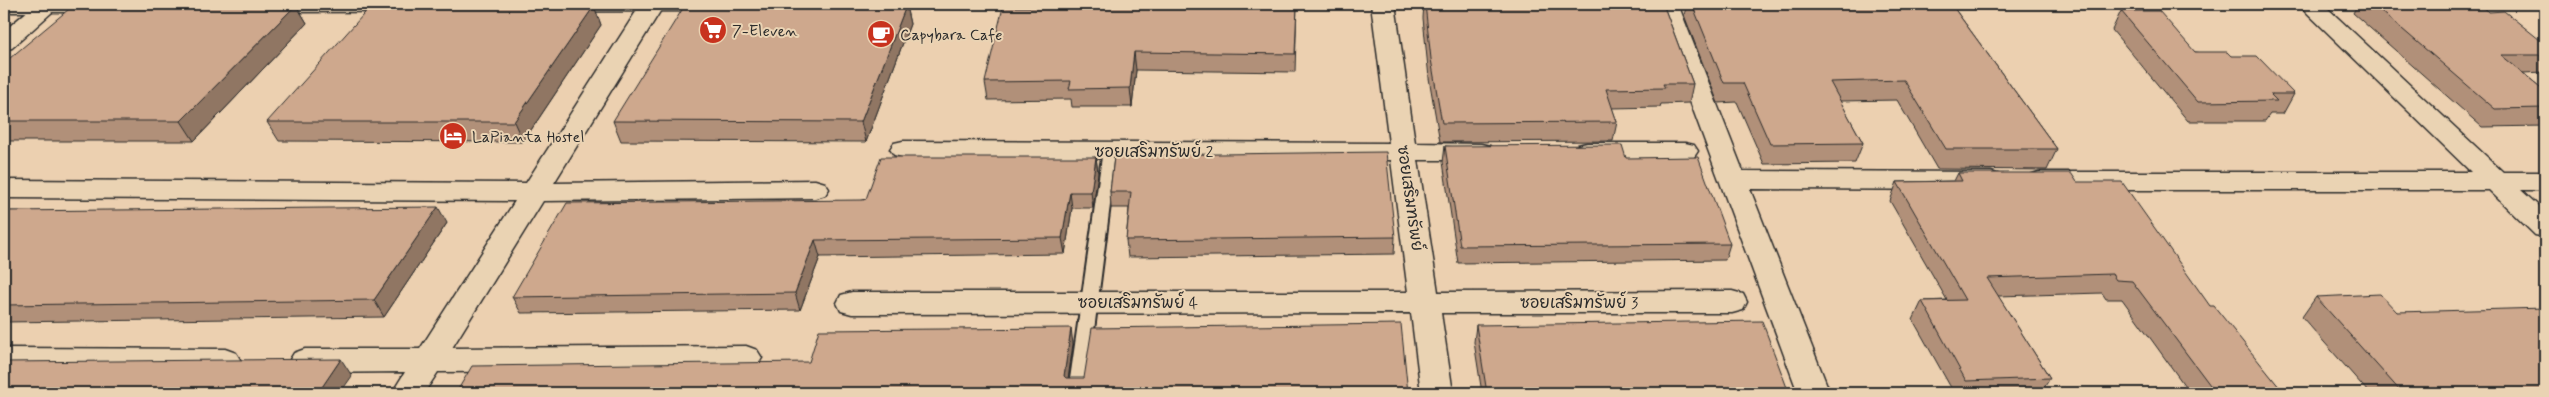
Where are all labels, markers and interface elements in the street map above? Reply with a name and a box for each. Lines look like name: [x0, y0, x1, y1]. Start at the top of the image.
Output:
supermarket icon: 7-Eleven: [698, 15, 728, 45]
cafe icon: Capybara Cafe: [866, 19, 896, 49]
place label: 7-Eleven: [732, 21, 798, 42]
place label: Capybara Cafe: [900, 25, 1002, 46]
hotel icon: LaPianta Hostel: [438, 121, 468, 151]
place label: LaPianta Hostel: [472, 127, 584, 148]
street label: ซอยเสริมทรัพย์ 2: [1095, 140, 1214, 163]
street label: ซอยเสริมทรัพย์: [1392, 144, 1429, 253]
street label: ซอยเสริมทรัพย์ 4: [1078, 291, 1198, 314]
street label: ซอยเสริมทรัพย์ 3: [1520, 291, 1638, 314]

